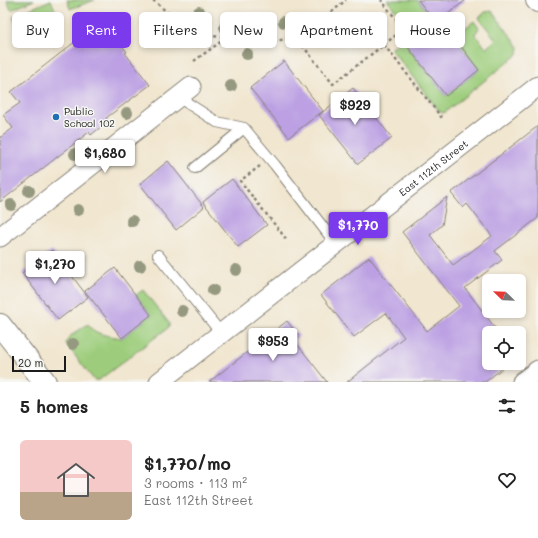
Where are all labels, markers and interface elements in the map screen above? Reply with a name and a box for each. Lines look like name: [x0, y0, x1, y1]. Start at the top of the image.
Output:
chip: Buy: [12, 12, 64, 48]
chip: Rent: [72, 12, 131, 48]
chip: Filters: [139, 12, 212, 48]
chip: New: [220, 12, 277, 48]
chip: Apartment: [285, 12, 387, 48]
chip: House: [395, 12, 465, 48]
pin: $929: [331, 92, 379, 126]
text: $929: [340, 96, 370, 113]
place label: Public School 102: [64, 104, 115, 130]
marker: Public School 102: [51, 112, 61, 122]
street label: East 112th Street: [396, 136, 471, 199]
pin: $1,680: [72, 140, 138, 174]
text: $1,680: [84, 144, 126, 161]
pin: $1,770: [325, 212, 391, 246]
text: $1,770: [338, 216, 378, 233]
pin: $1,270: [22, 251, 88, 285]
text: $1,270: [35, 255, 75, 272]
north arrow: [482, 274, 526, 318]
map controls: [482, 274, 526, 370]
button: locate: [482, 326, 526, 370]
pin: $953: [249, 328, 297, 362]
text: $953: [257, 332, 289, 349]
scale bar: [12, 354, 66, 373]
text: 20 m: [18, 355, 43, 370]
text: 5 homes: [20, 395, 88, 417]
icon: filters: [496, 395, 518, 417]
text: $1,770/mo: [144, 452, 231, 474]
icon: home: [52, 456, 100, 504]
icon: heart: [496, 469, 518, 491]
text: 3 rooms · 113 m²: [144, 474, 247, 491]
text: East 112th Street: [144, 491, 253, 508]

